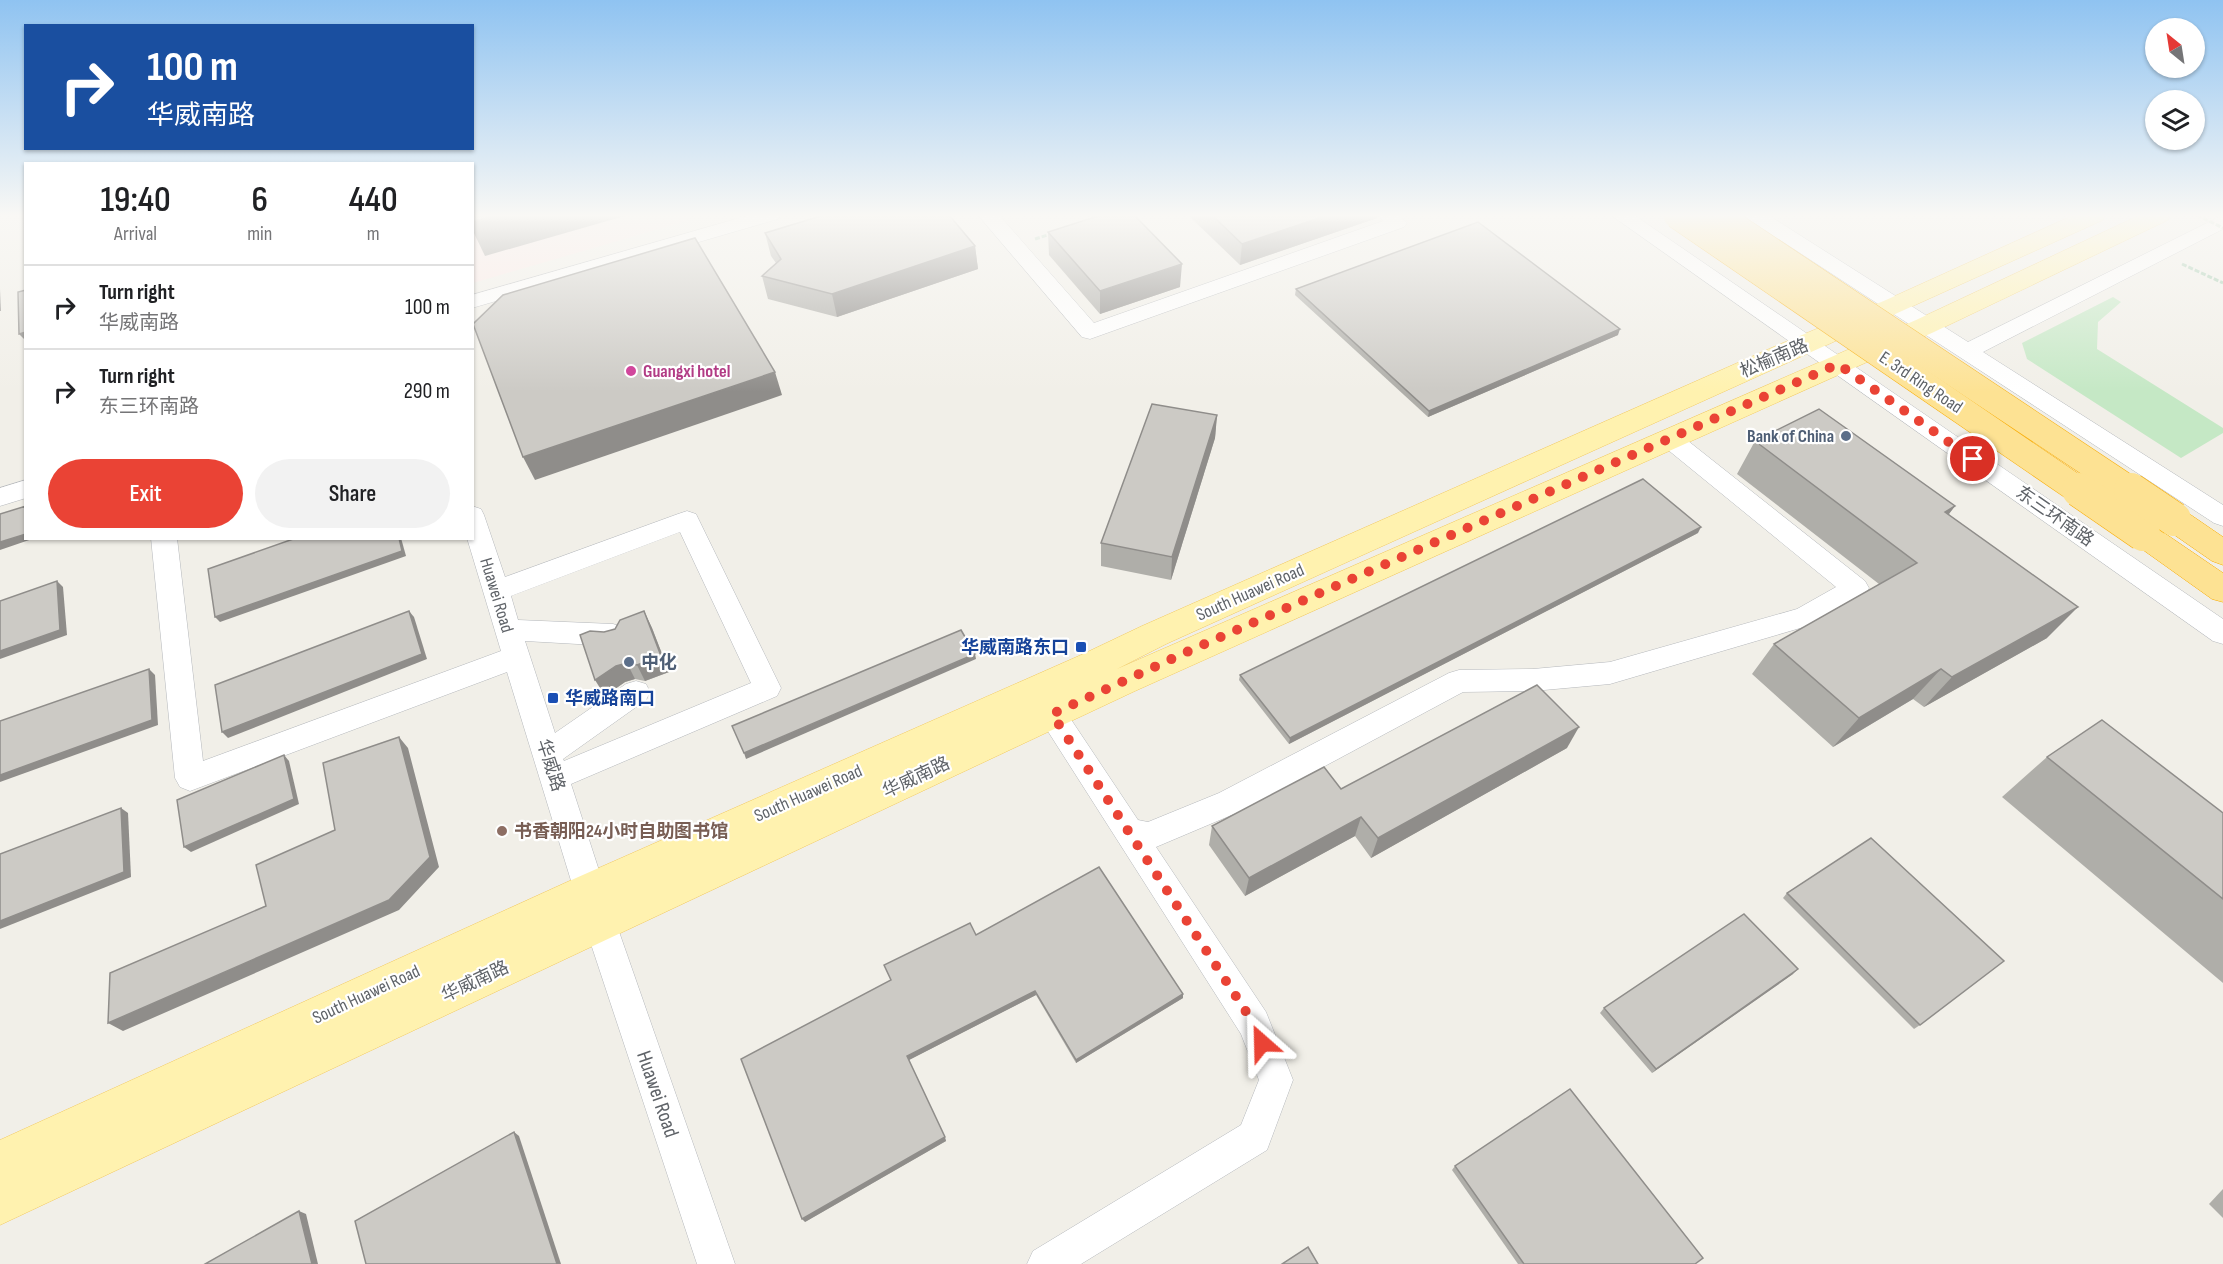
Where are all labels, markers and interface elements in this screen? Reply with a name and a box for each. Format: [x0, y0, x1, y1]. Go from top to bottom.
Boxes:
north arrow [2145, 18, 2205, 78]
map controls [2145, 18, 2205, 150]
text: 100 m [147, 42, 238, 93]
icon: right [48, 48, 126, 126]
button: layers [2145, 90, 2205, 150]
text: 华威南路 [147, 100, 255, 132]
text: 19:40 [100, 179, 171, 222]
text: 6 [251, 179, 268, 222]
text: 440 [349, 179, 398, 222]
text: Arrival [114, 222, 157, 246]
text: min [247, 222, 272, 246]
text: m [367, 222, 380, 246]
text: Turn right [99, 279, 175, 306]
icon: right [48, 291, 81, 324]
text: 100 m [405, 294, 450, 321]
text: 华威南路 [99, 311, 179, 335]
street label: 松榆南路 [1737, 335, 1811, 382]
street label: E. 3rd Ring Road [1875, 347, 1966, 418]
place label: Guangxi hotel [643, 361, 730, 382]
text: Turn right [99, 363, 175, 390]
marker: Guangxi hotel [624, 364, 638, 378]
icon: right [48, 375, 81, 408]
text: 290 m [404, 378, 450, 405]
text: 东三环南路 [99, 395, 199, 419]
place label: Bank of China [1747, 426, 1834, 447]
marker: Bank of China [1839, 429, 1853, 443]
pin [1947, 433, 1998, 484]
icon: arrive [1956, 442, 1989, 475]
button: Exit [48, 459, 243, 528]
button: Share [255, 459, 450, 528]
street label: 东三环南路 [2012, 482, 2098, 551]
street label: Huawei Road [475, 555, 518, 635]
street label: South Huawei Road [1193, 559, 1307, 626]
place label: 华威南路东口 [961, 637, 1069, 658]
marker: 华威南路东口 [1074, 640, 1088, 654]
place label: 中化 [641, 652, 677, 673]
marker: 中化 [622, 655, 636, 669]
place label: 华威路南口 [565, 688, 655, 709]
marker: 华威路南口 [546, 691, 560, 705]
street label: 华威路 [532, 736, 569, 794]
street label: 华威南路 [879, 753, 953, 802]
street label: South Huawei Road [751, 760, 865, 827]
place label: 书香朝阳24小时自助图书馆 [514, 821, 728, 842]
marker: 书香朝阳24小时自助图书馆 [495, 824, 509, 838]
street label: 华威南路 [438, 957, 512, 1006]
street label: South Huawei Road [309, 960, 423, 1028]
position arrow [1230, 1011, 1294, 1075]
street label: Huawei Road [631, 1048, 684, 1141]

